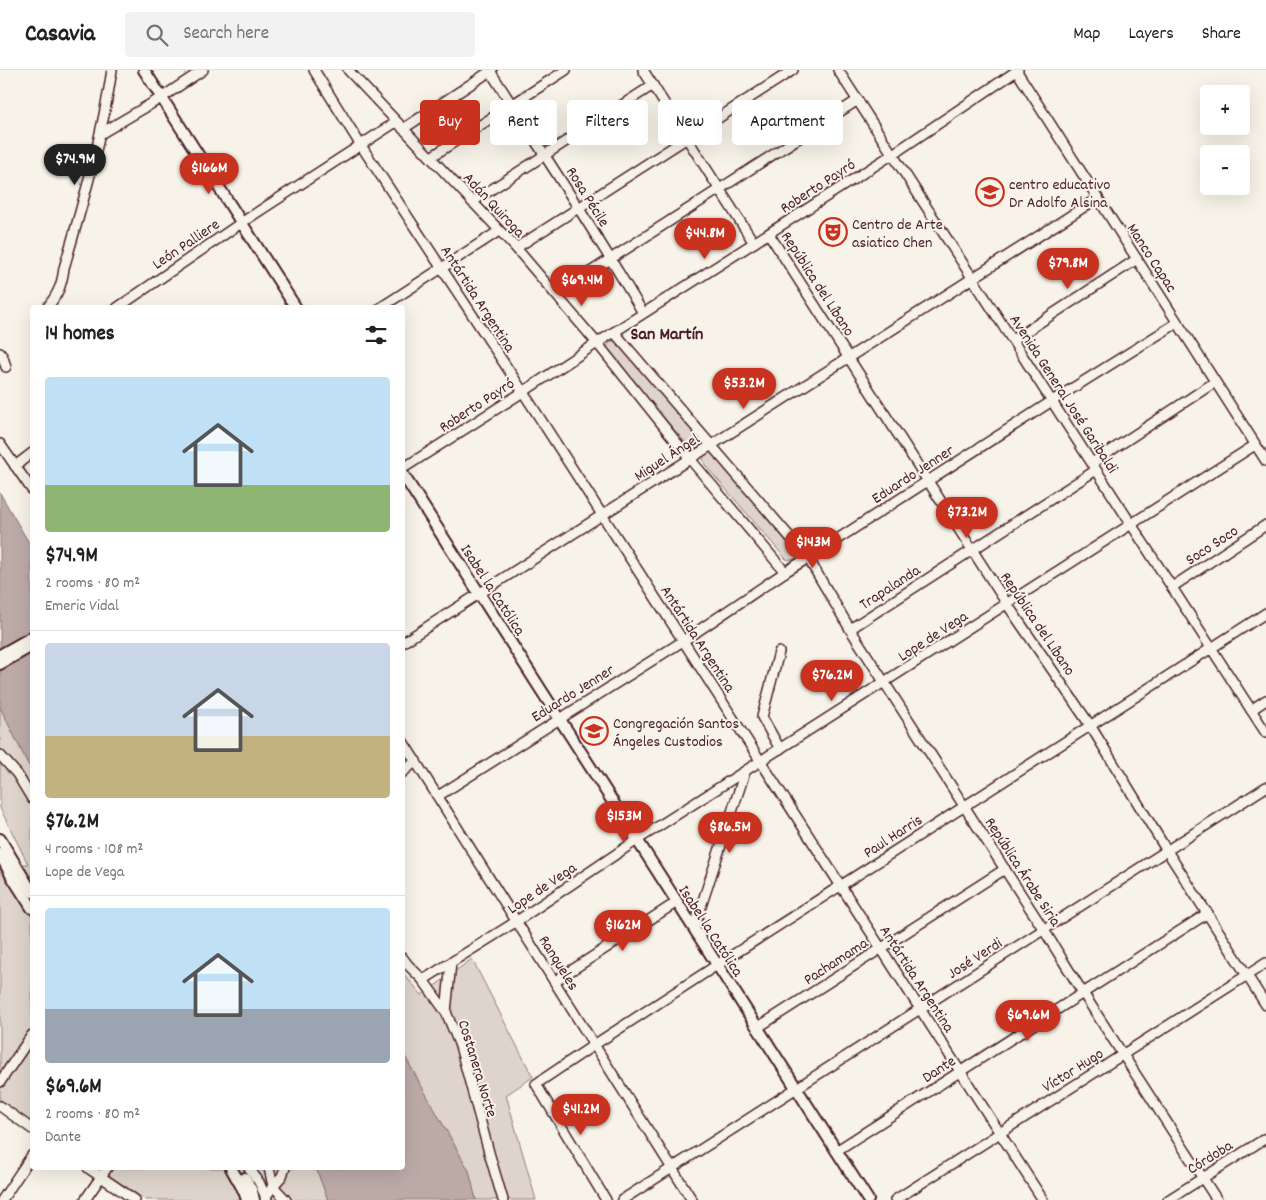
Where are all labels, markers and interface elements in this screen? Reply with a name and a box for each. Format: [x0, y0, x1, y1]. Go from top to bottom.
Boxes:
search box [125, 12, 475, 57]
text: Casavia [25, 18, 95, 52]
icon: search [143, 21, 171, 49]
text: Search here [183, 21, 269, 48]
text: Map [1073, 22, 1100, 47]
text: Layers [1128, 22, 1174, 47]
text: Share [1202, 22, 1241, 47]
map controls [1200, 85, 1250, 195]
button: + [1200, 85, 1250, 135]
chip: Buy [420, 100, 480, 145]
chip: Rent [490, 100, 557, 145]
chip: Filters [567, 100, 648, 145]
chip: New [658, 100, 722, 145]
chip: Apartment [732, 100, 843, 145]
pin: $74.9M [34, 144, 116, 186]
button: − [1200, 145, 1250, 195]
text: $74.9M [55, 148, 95, 171]
pin: $166M [174, 152, 244, 195]
street label: Roberto Payró [776, 154, 861, 220]
text: $166M [191, 157, 227, 180]
street label: Rosa Pécile [559, 163, 614, 232]
street label: Adán Quiroga [457, 168, 530, 244]
place label: centro educativo Dr Adolfo Alsina [1009, 174, 1111, 215]
school or university icon: centro educativo Dr Adolfo Alsina [975, 177, 1005, 207]
street label: León Palliere [148, 214, 225, 276]
place label: Centro de Arte asiatico Chen [852, 214, 943, 255]
theatre icon: Centro de Arte asiatico Chen [818, 217, 848, 247]
pin: $44.8M [664, 218, 746, 260]
street label: Manco Capac [1120, 219, 1182, 297]
text: $44.8M [685, 222, 725, 245]
street label: República del Líbano [774, 227, 859, 341]
street label: Antártida Argentina [434, 241, 520, 358]
pin: $79.8M [1027, 248, 1109, 290]
text: $79.8M [1048, 252, 1088, 275]
pin: $69.4M [541, 264, 623, 307]
text: $69.4M [561, 269, 603, 292]
street label: Avenida General José Garibaldi [1003, 310, 1123, 478]
text: 14 homes [45, 320, 115, 350]
icon: filters [362, 321, 390, 349]
district label: San Martín [631, 323, 703, 348]
pin: $53.2M [703, 368, 785, 410]
text: $53.2M [723, 372, 765, 395]
street label: Roberto Payró [435, 373, 520, 439]
icon: home [173, 410, 263, 500]
street label: Miguel Ángel [630, 428, 705, 488]
street label: Eduardo Jenner [868, 440, 959, 510]
pin: $73.2M [926, 496, 1008, 539]
text: $73.2M [947, 501, 987, 524]
street label: Soco Soco [1181, 520, 1243, 572]
pin: $143M [778, 526, 848, 569]
text: $143M [796, 531, 830, 554]
street label: Isabel la Católica [454, 540, 530, 641]
text: $74.9M [45, 542, 98, 572]
street label: Trapalanda [855, 560, 926, 616]
street label: República del Líbano [994, 568, 1080, 681]
text: 2 rooms · 80 m² [45, 572, 140, 595]
street label: Antártida Argentina [654, 581, 740, 698]
text: Emeric Vidal [45, 595, 119, 618]
street label: Lope de Vega [894, 606, 973, 668]
street label: Eduardo Jenner [527, 659, 619, 729]
pin: $76.2M [791, 660, 873, 702]
text: $76.2M [811, 664, 853, 687]
icon: home [173, 675, 263, 765]
place label: Congregación Santos Ángeles Custodios [613, 713, 739, 754]
school or university icon: Congregación Santos Ángeles Custodios [579, 716, 609, 746]
pin: $153M [589, 800, 659, 843]
text: $153M [606, 805, 642, 828]
text: $76.2M [45, 808, 99, 838]
street label: Paul Harris [859, 809, 928, 865]
pin: $86.5M [689, 812, 771, 854]
street label: República Árabe Siria [978, 813, 1066, 932]
text: $86.5M [709, 816, 751, 839]
text: 4 rooms · 108 m² [45, 838, 143, 861]
street label: Lope de Vega [503, 857, 582, 921]
text: Lope de Vega [45, 861, 124, 884]
street label: Isabel la Católica [672, 881, 748, 982]
pin: $162M [588, 910, 658, 952]
text: $162M [605, 914, 641, 937]
street label: Antártida Argentina [873, 921, 959, 1038]
street label: Ranqueles [532, 931, 584, 996]
street label: Pachamama [799, 932, 874, 992]
street label: José Verdi [943, 933, 1007, 985]
icon: home [173, 940, 263, 1030]
pin: $69.6M [987, 1000, 1069, 1042]
text: $69.6M [1006, 1004, 1050, 1027]
street label: Costanera Norte [451, 1017, 502, 1120]
street label: Víctor Hugo [1038, 1043, 1109, 1099]
street label: Dante [918, 1051, 961, 1090]
text: $69.6M [45, 1073, 102, 1103]
pin: $41.2M [540, 1094, 622, 1136]
text: $41.2M [562, 1098, 600, 1121]
text: 2 rooms · 80 m² [45, 1103, 140, 1126]
text: Dante [45, 1126, 81, 1149]
street label: Córdoba [1183, 1135, 1238, 1181]

